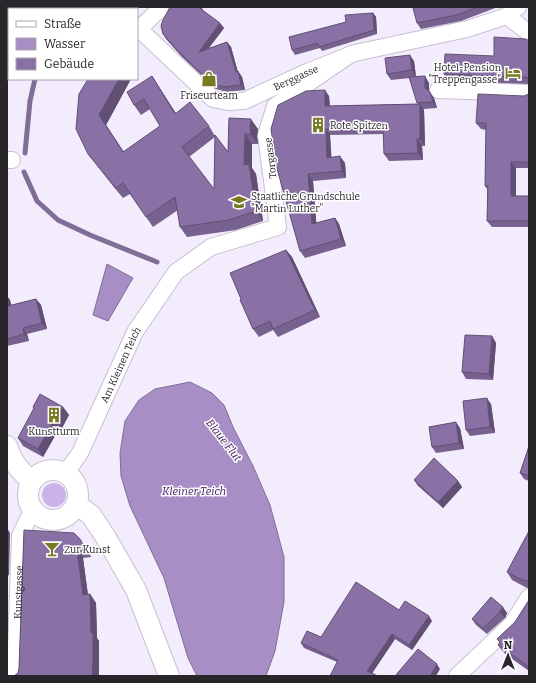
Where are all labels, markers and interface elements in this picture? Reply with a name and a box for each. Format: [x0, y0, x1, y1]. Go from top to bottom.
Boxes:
legend [8, 8, 138, 80]
text: Straße [44, 17, 81, 31]
text: Wasser [44, 37, 86, 51]
text: Gebäude [44, 57, 94, 71]
place label: Hotel-Pension "Treppengasse" [428, 62, 502, 86]
street label: Berggasse [272, 63, 320, 94]
hotel icon: Hotel-Pension "Treppengasse" [504, 64, 522, 82]
shop icon: Friseurteam [200, 70, 218, 88]
place label: Friseurteam [180, 90, 238, 102]
building icon: Rote Spitzen [309, 116, 327, 134]
place label: Rote Spitzen [330, 120, 389, 132]
street label: Torgasse [263, 137, 279, 179]
place label: Staatliche Grundschule "Martin Luther" [251, 191, 360, 215]
school or university icon: Staatliche Grundschule "Martin Luther" [230, 193, 248, 211]
street label: Am Kleinen Teich [99, 324, 144, 405]
building icon: Kunstturm [45, 406, 63, 424]
water label: Blaue Flut [203, 417, 244, 464]
place label: Kunstturm [28, 426, 80, 438]
water label: Kleiner Teich [162, 485, 226, 498]
bar icon: Zur Kunst [43, 540, 61, 558]
place label: Zur Kunst [64, 544, 111, 556]
street label: Kunstgasse [12, 565, 26, 619]
north arrow [488, 635, 528, 675]
text: N [504, 639, 513, 652]

